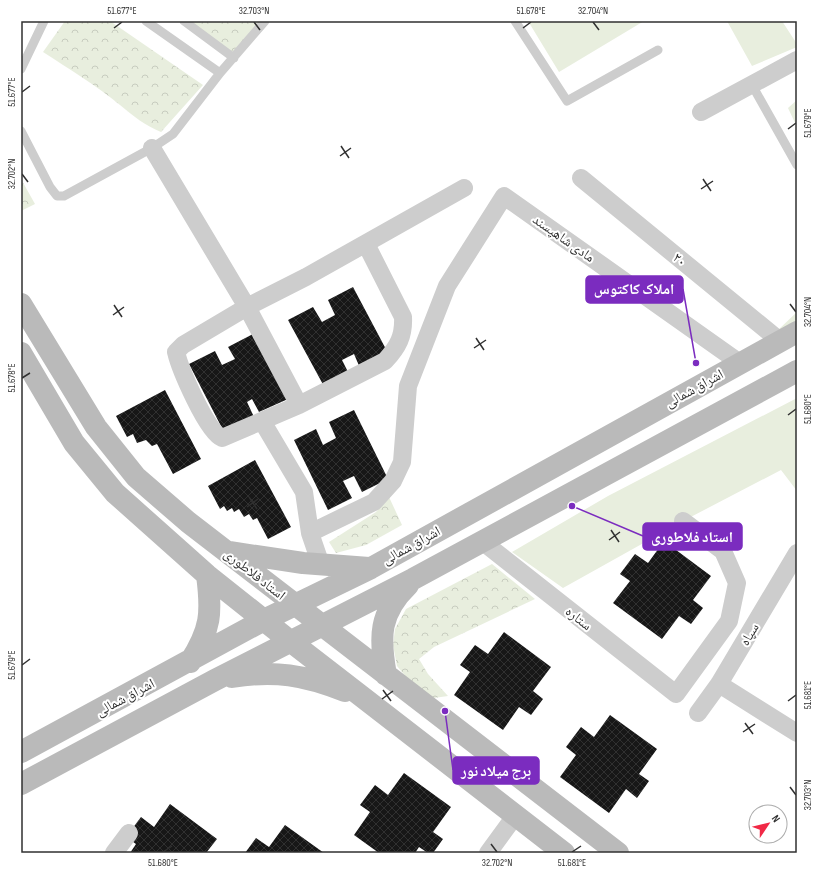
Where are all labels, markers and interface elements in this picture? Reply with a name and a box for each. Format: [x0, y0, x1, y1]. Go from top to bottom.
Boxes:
text: 51.677°E [107, 5, 137, 17]
text: 32.703°N [239, 5, 269, 17]
text: 51.678°E [516, 5, 546, 17]
text: 32.704°N [578, 5, 608, 17]
text: 51.677°E [6, 77, 18, 107]
text: 51.679°E [802, 108, 814, 138]
text: 32.702°N [6, 159, 18, 189]
street label: مادی شاهپسند [529, 211, 598, 266]
street label: ۲۰ [669, 249, 690, 270]
callout: املاک کاکتوس [586, 276, 683, 303]
text: املاک کاکتوس [594, 280, 674, 299]
text: 32.704°N [802, 297, 814, 327]
text: 51.678°E [6, 363, 18, 393]
street label: اشراق شمالی [662, 366, 726, 411]
text: 51.680°E [802, 394, 814, 424]
street label: اشراق شمالی [379, 523, 443, 568]
callout: استاد فلاطوری [643, 523, 742, 550]
text: استاد فلاطوری [651, 528, 733, 547]
street label: استاد فلاطوری [221, 545, 289, 604]
street label: ستاره [562, 603, 595, 634]
street label: سپاه [736, 620, 763, 649]
text: 51.679°E [6, 650, 18, 680]
street label: اشراق شمالی [93, 675, 157, 720]
text: 51.681°E [802, 681, 814, 709]
callout: برج میلاد نور [453, 757, 539, 784]
text: برج میلاد نور [460, 762, 531, 781]
text: 32.703°N [802, 780, 814, 810]
north arrow [748, 804, 788, 844]
text: N [769, 812, 783, 825]
text: 51.680°E [148, 857, 178, 869]
text: 32.702°N [482, 857, 512, 869]
text: 51.681°E [558, 857, 586, 869]

